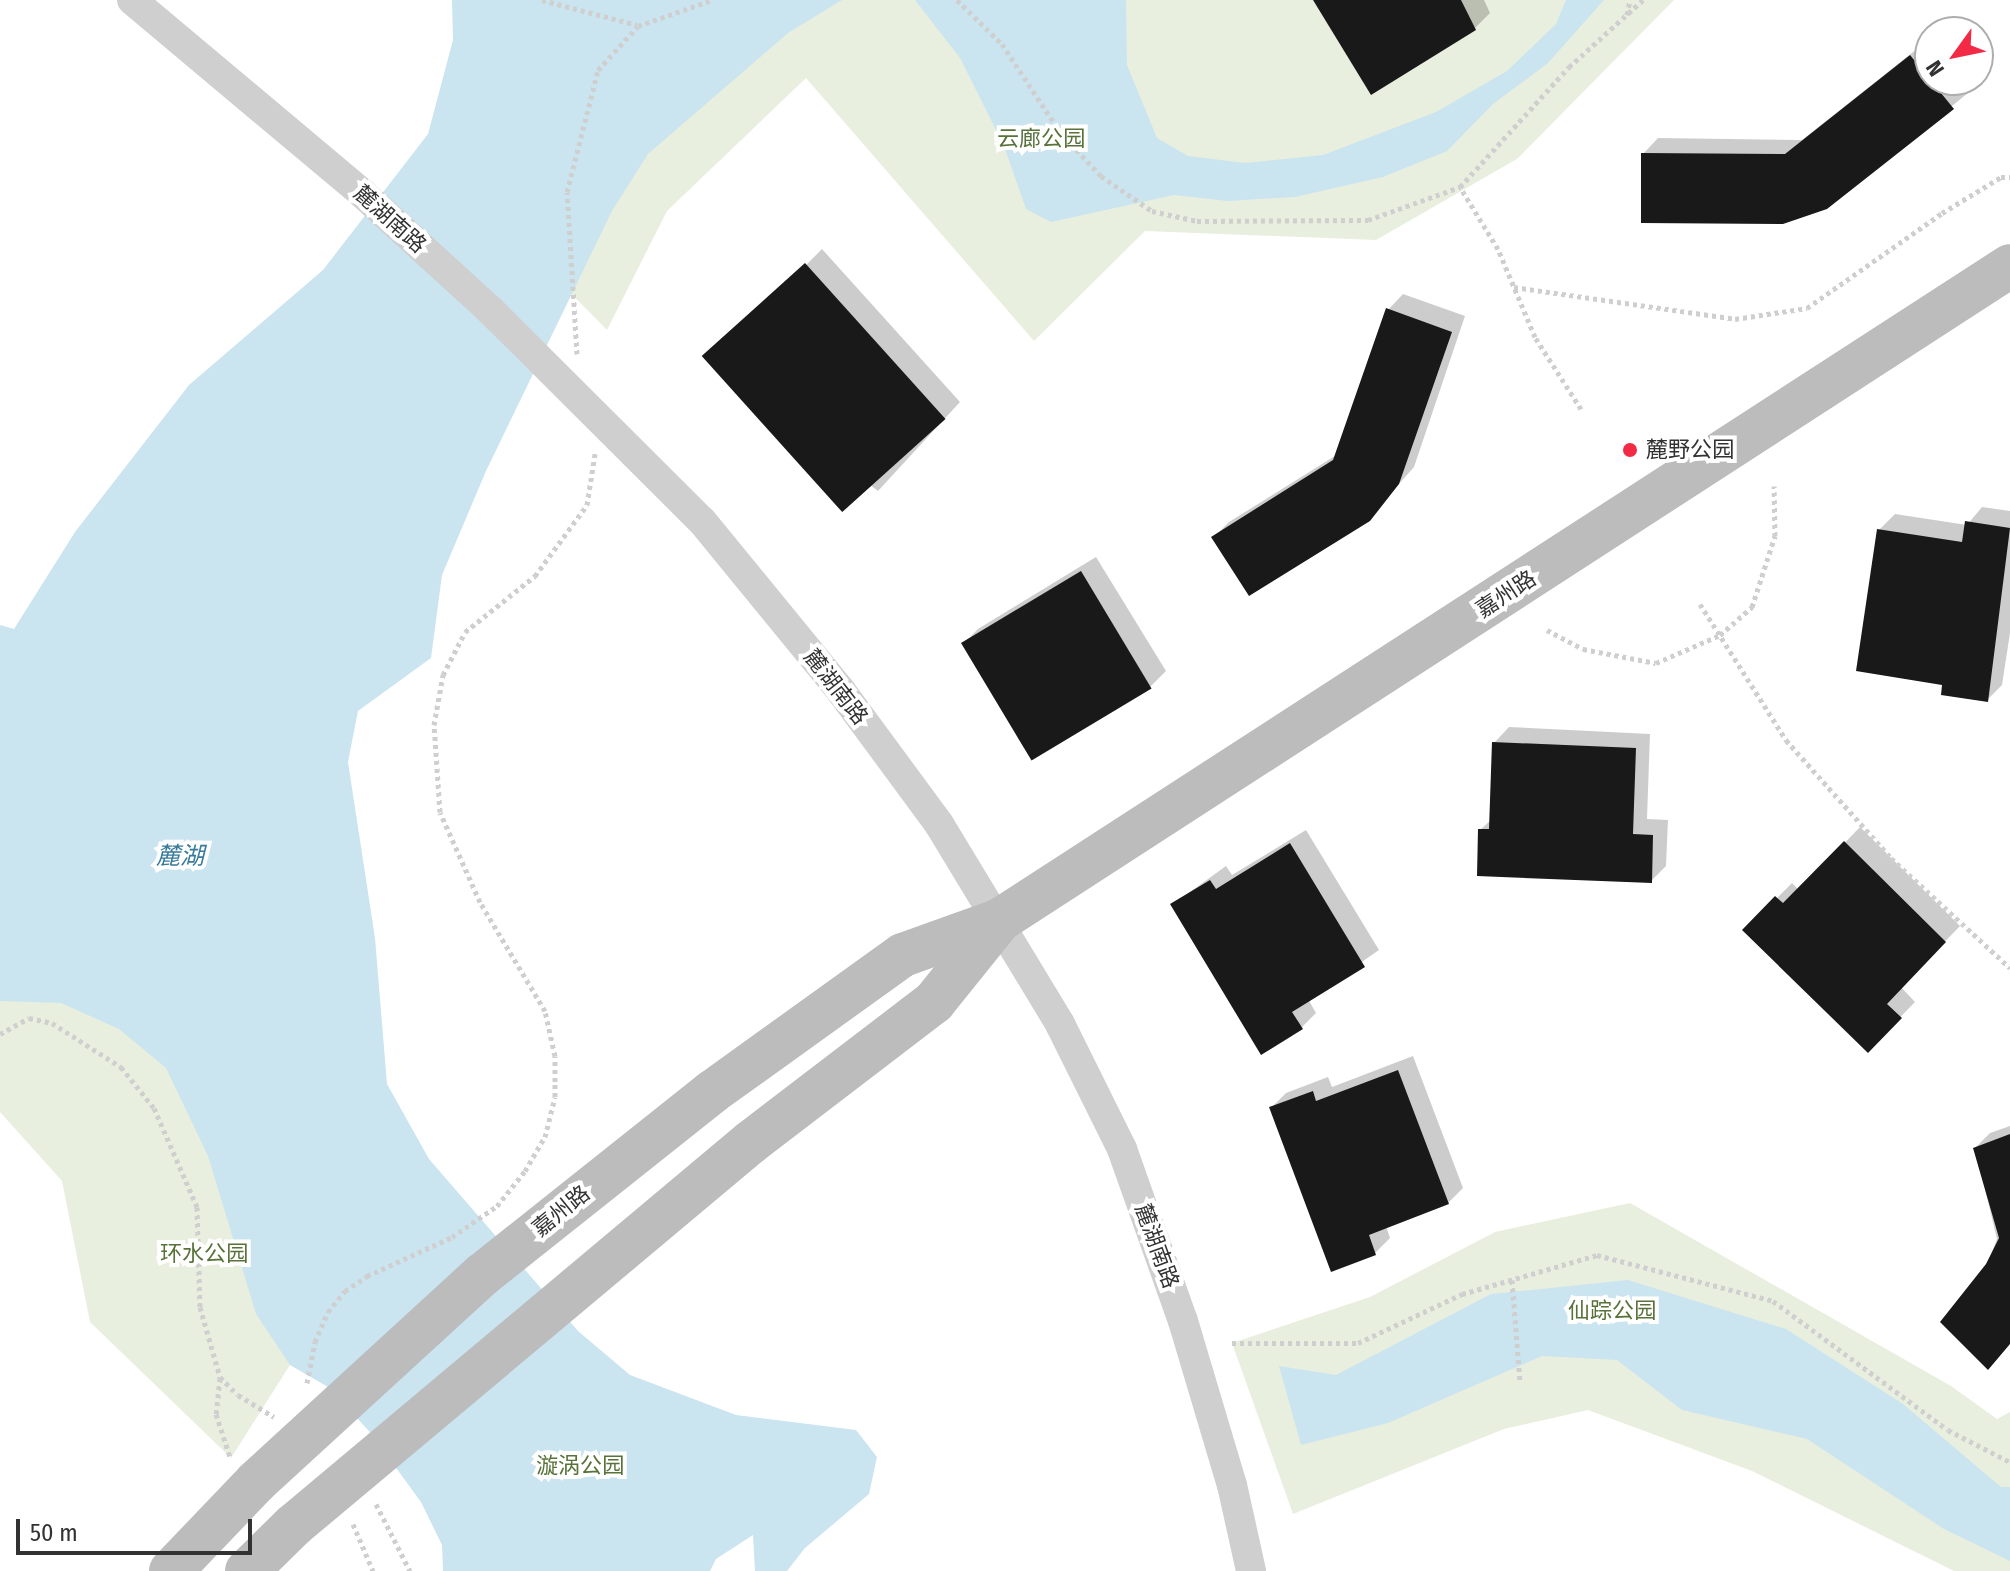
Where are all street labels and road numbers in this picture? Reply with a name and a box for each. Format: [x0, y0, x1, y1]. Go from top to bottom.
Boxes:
street label: 麓湖南路 [348, 180, 432, 258]
street label: 嘉州路 [1471, 565, 1541, 623]
street label: 麓湖南路 [799, 644, 873, 730]
street label: 嘉州路 [527, 1180, 595, 1242]
street label: 麓湖南路 [1130, 1200, 1184, 1292]

